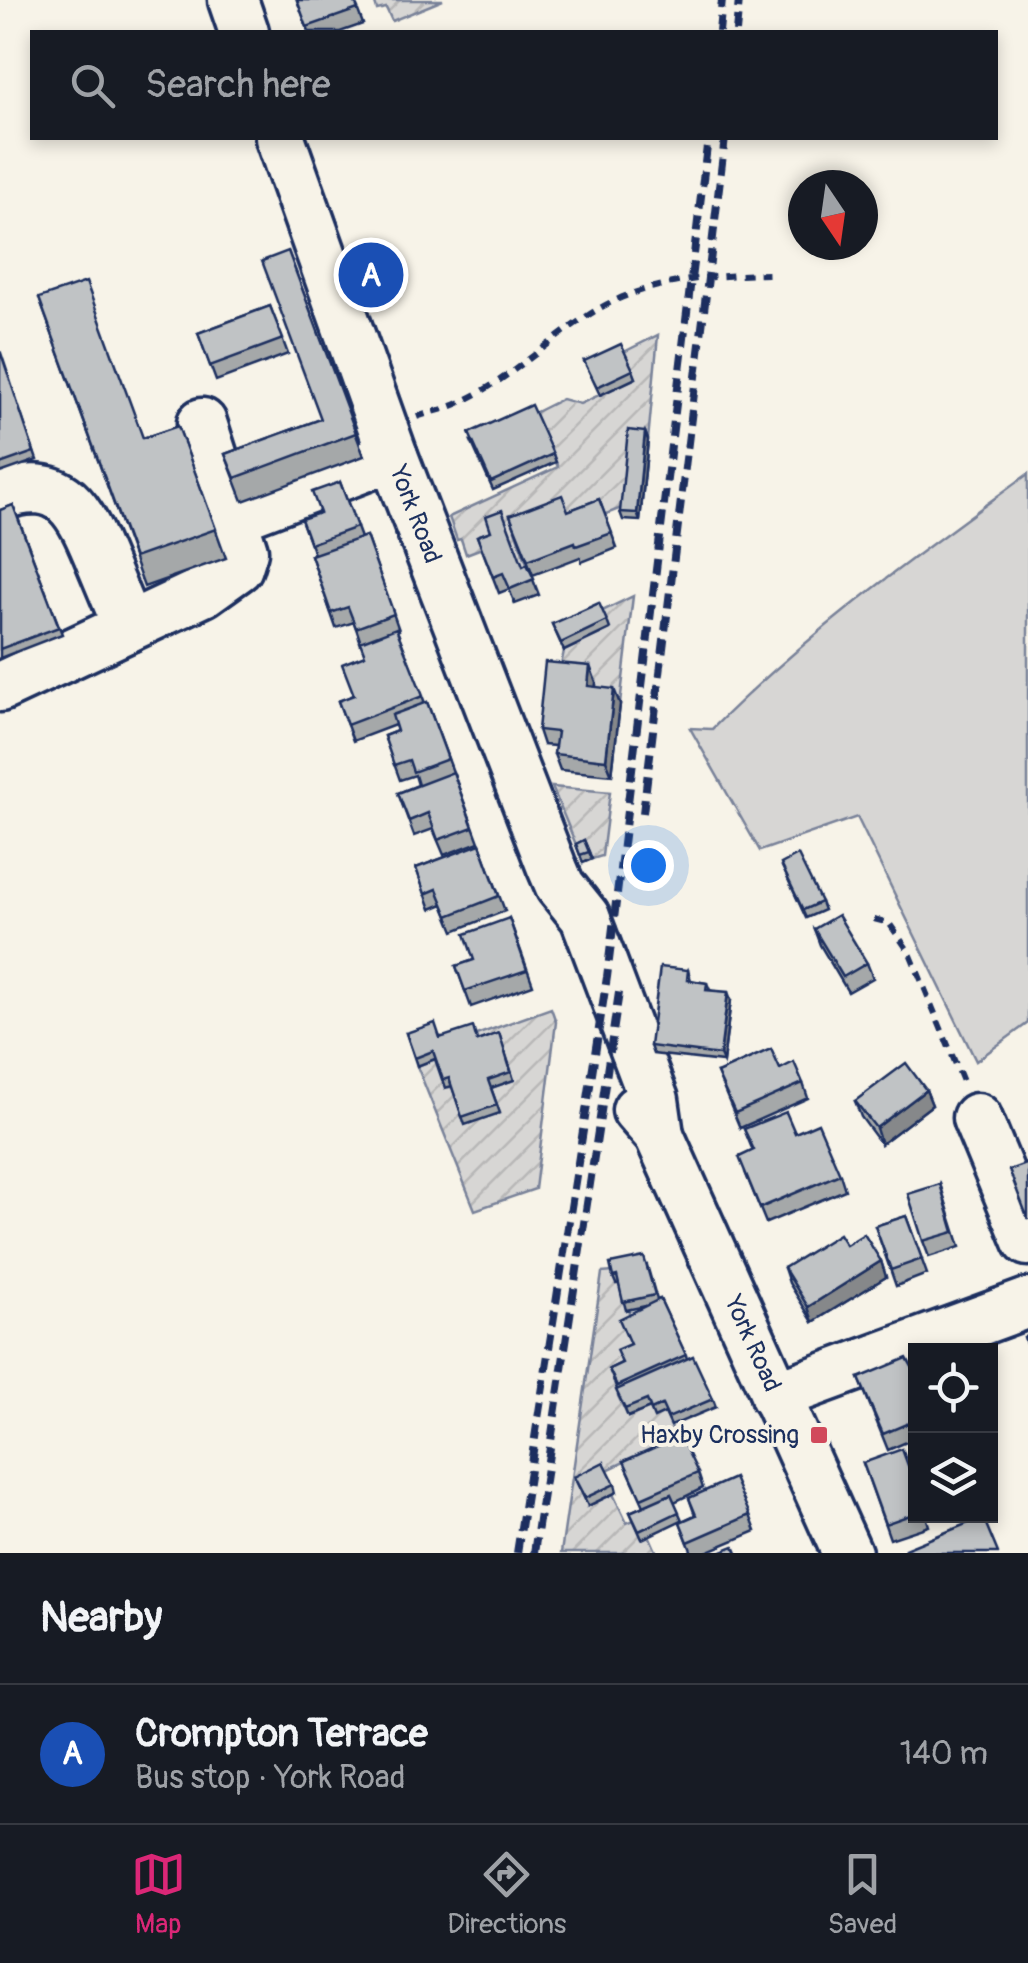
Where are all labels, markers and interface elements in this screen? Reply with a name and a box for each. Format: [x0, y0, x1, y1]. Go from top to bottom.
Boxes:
search box [30, 30, 998, 140]
icon: search [65, 58, 120, 113]
text: Search here [145, 61, 331, 109]
north arrow [788, 170, 878, 260]
pin: A [338, 238, 404, 312]
street label: York Road [382, 460, 448, 568]
your location [623, 840, 674, 891]
street label: York Road [717, 1290, 788, 1397]
map controls [908, 1343, 998, 1523]
button: locate [908, 1343, 998, 1433]
place label: Haxby Crossing [640, 1420, 799, 1451]
marker: Haxby Crossing [808, 1424, 830, 1446]
button: layers [908, 1433, 998, 1523]
text: Nearby [40, 1592, 162, 1644]
text: Crompton Terrace [135, 1710, 428, 1758]
text: A [62, 1734, 83, 1774]
text: 140 m [900, 1734, 988, 1774]
text: Bus stop · York Road [135, 1758, 405, 1798]
tab: Map [131, 1847, 186, 1942]
tab: Directions [447, 1847, 566, 1942]
tab: Saved [828, 1847, 897, 1942]

